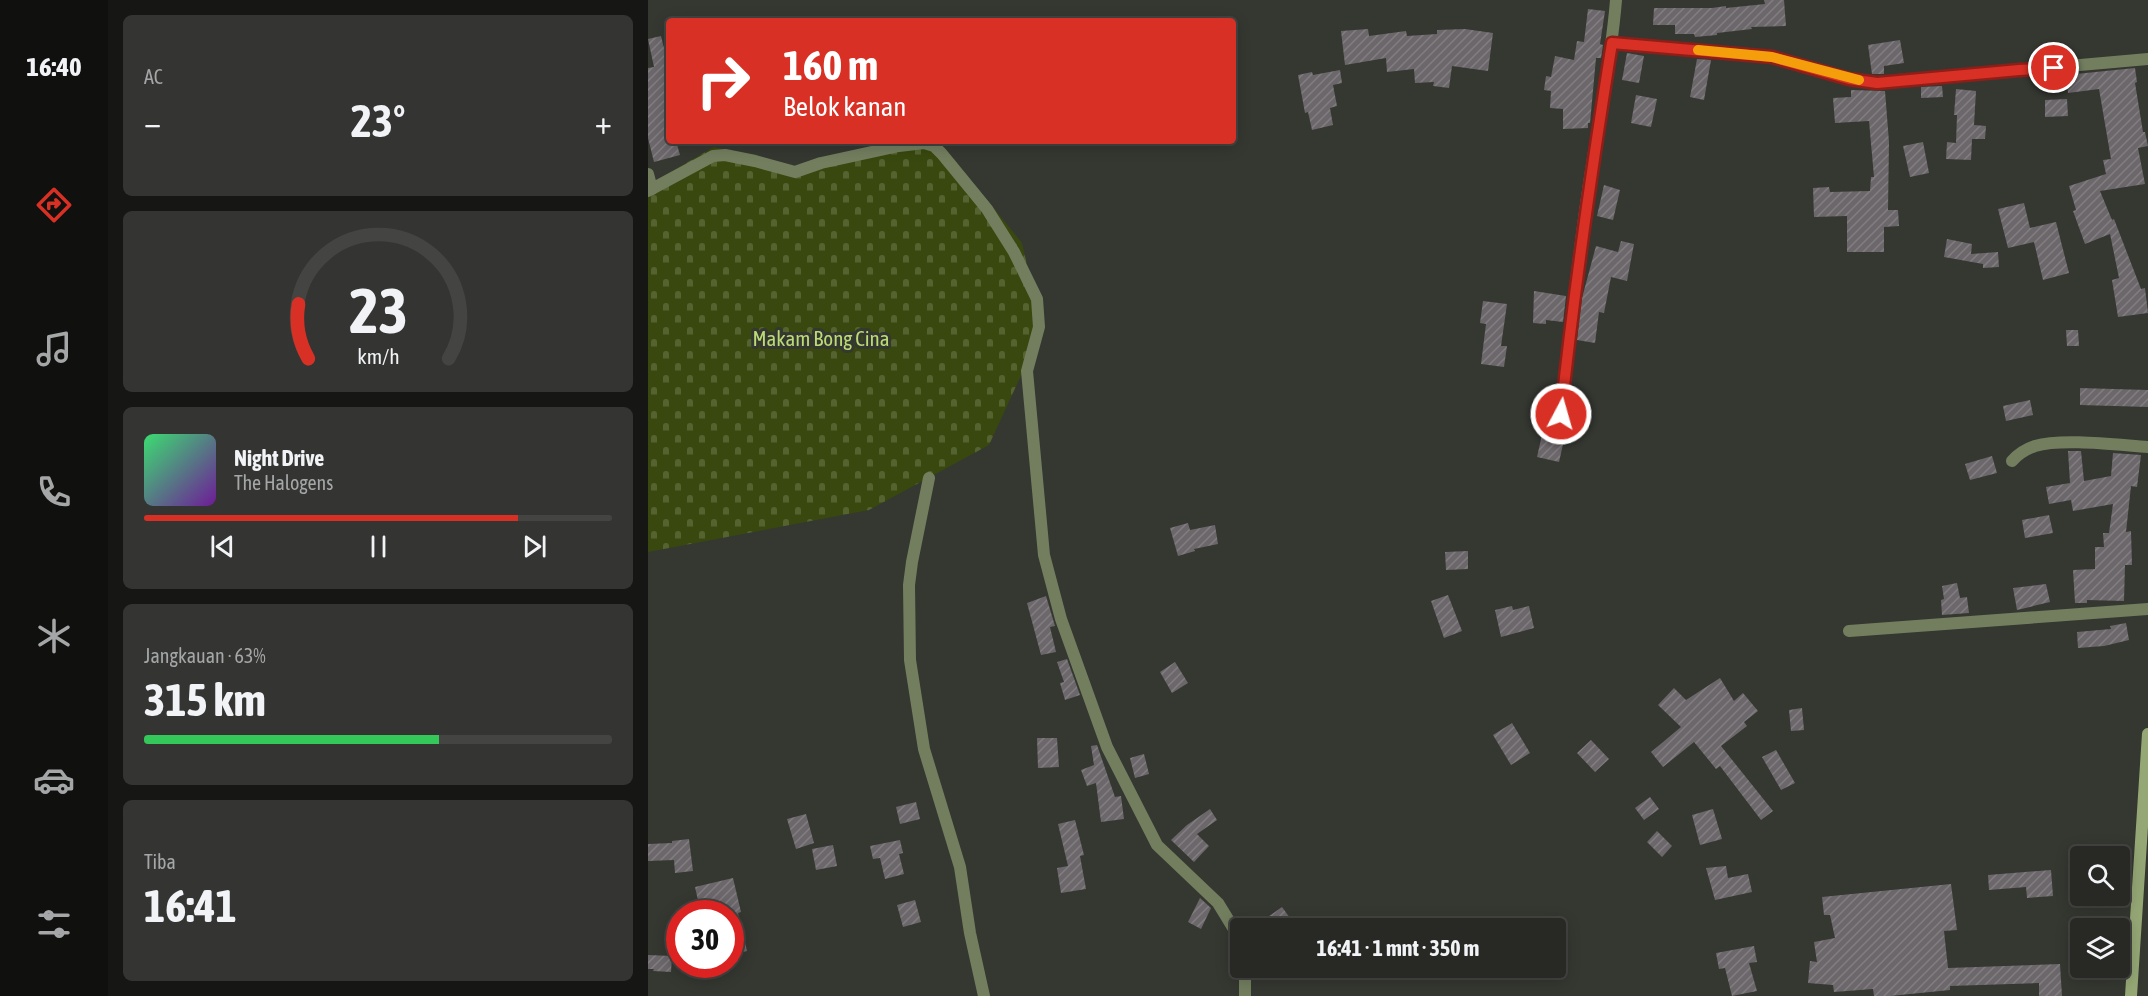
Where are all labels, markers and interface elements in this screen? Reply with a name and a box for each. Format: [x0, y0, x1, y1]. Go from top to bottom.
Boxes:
text: 160 m [783, 41, 878, 89]
icon: right [684, 42, 762, 120]
pin [2028, 42, 2079, 93]
text: 16:40 [26, 51, 82, 82]
icon: arrive [2037, 51, 2070, 84]
text: AC [144, 65, 163, 88]
text: Belok kanan [783, 91, 906, 122]
text: 23° [351, 95, 405, 147]
text: − [144, 103, 161, 141]
text: + [595, 103, 612, 141]
icon: directions [33, 184, 75, 226]
text: 23 [349, 275, 407, 346]
park label: Makam Bong Cina [753, 326, 889, 350]
icon: music [33, 328, 75, 370]
text: km/h [357, 344, 399, 369]
position arrow [1529, 382, 1593, 446]
text: Night Drive [234, 445, 324, 471]
icon: phone [33, 471, 75, 513]
text: The Halogens [234, 471, 333, 494]
icon: previous [206, 530, 239, 563]
icon: pause [362, 530, 395, 563]
icon: next [518, 530, 551, 563]
icon: climate [33, 615, 75, 657]
text: Jangkauan · 63% [144, 644, 266, 667]
text: 315 km [144, 674, 266, 726]
icon: car [33, 759, 75, 801]
map controls [2070, 846, 2130, 978]
button: search [2070, 846, 2130, 906]
text: Tiba [144, 850, 176, 873]
text: 16:41 [144, 880, 237, 932]
speed limit sign: 30 [666, 900, 744, 978]
icon: filters [33, 903, 75, 945]
button: layers [2070, 918, 2130, 978]
text: 16:41 · 1 mnt · 350 m [1317, 935, 1479, 961]

